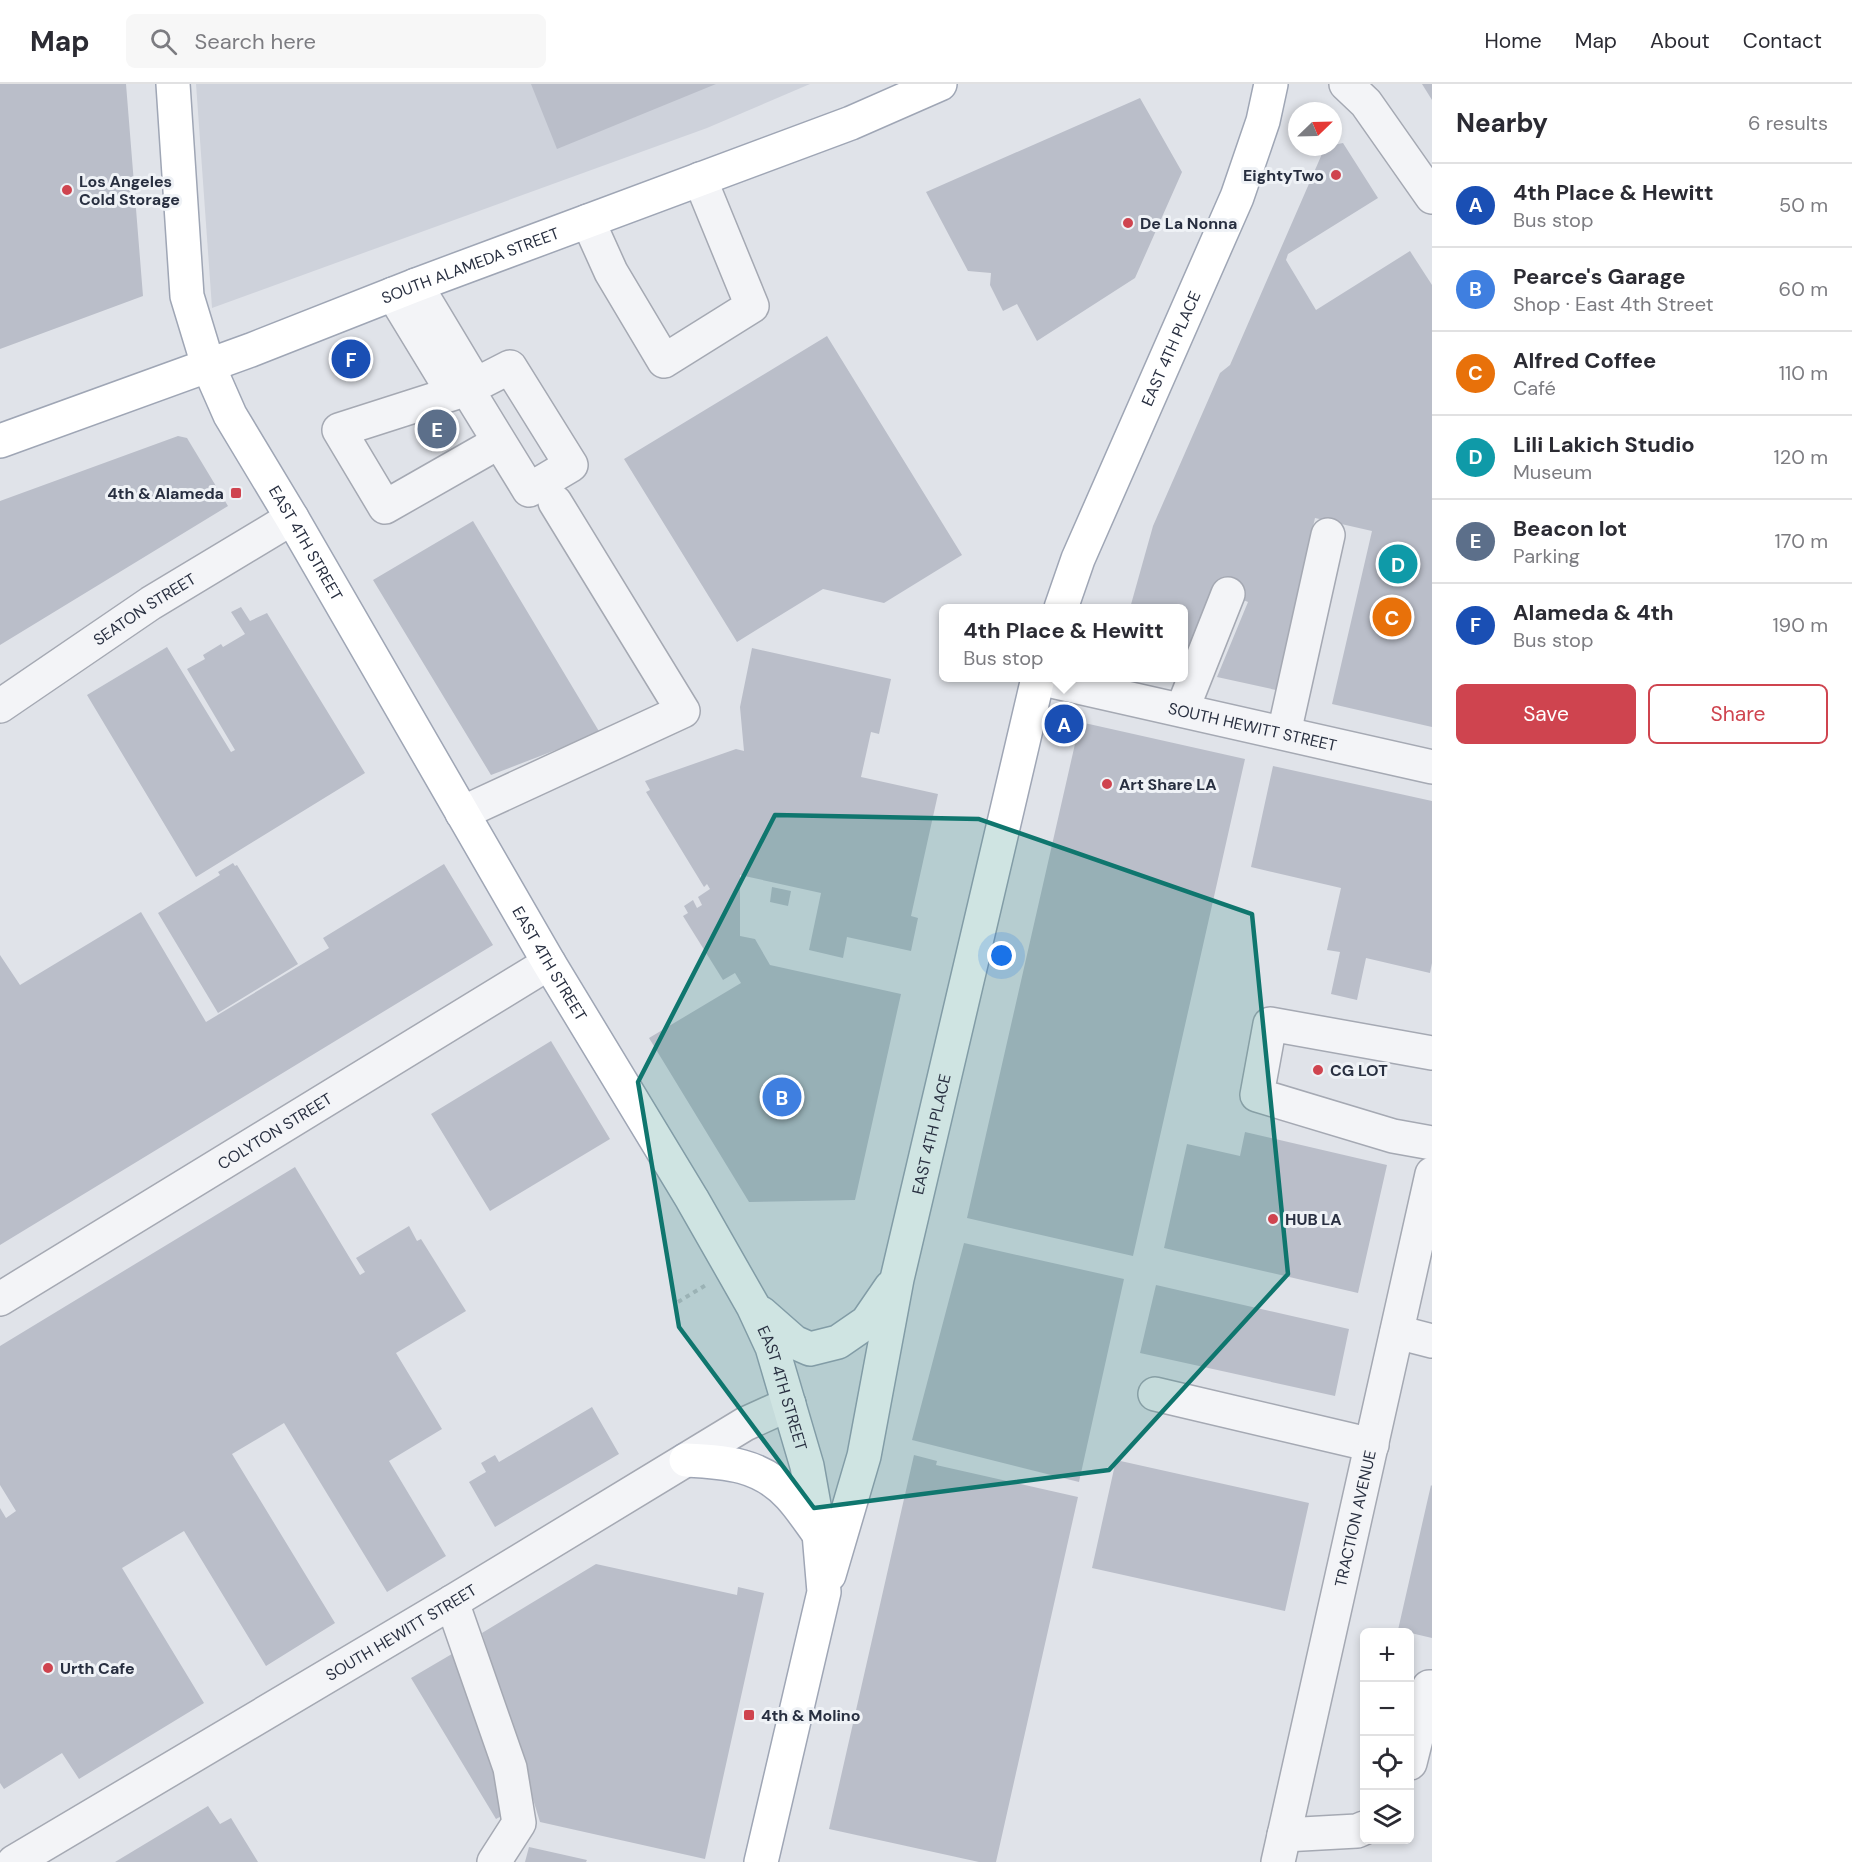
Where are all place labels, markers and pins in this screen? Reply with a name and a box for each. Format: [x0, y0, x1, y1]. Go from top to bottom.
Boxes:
place label: EightyTwo [1243, 165, 1324, 186]
marker: EightyTwo [1329, 168, 1343, 182]
place label: Los Angeles Cold Storage [79, 171, 180, 210]
marker: Los Angeles Cold Storage [60, 183, 74, 197]
place label: De La Nonna [1140, 213, 1237, 234]
marker: De La Nonna [1121, 216, 1135, 230]
pin: F [332, 336, 370, 382]
pin: E [418, 406, 456, 452]
place label: 4th & Alameda [107, 483, 224, 504]
marker: 4th & Alameda [229, 486, 243, 500]
pin: D [1378, 542, 1418, 586]
pin: C [1372, 594, 1412, 640]
pin: A [1044, 702, 1084, 746]
place label: Art Share LA [1119, 774, 1217, 795]
marker: Art Share LA [1100, 777, 1114, 791]
place label: CG LOT [1330, 1060, 1388, 1081]
marker: CG LOT [1311, 1063, 1325, 1077]
pin: B [762, 1074, 802, 1120]
place label: HUB LA [1285, 1209, 1342, 1230]
marker: HUB LA [1266, 1212, 1280, 1226]
place label: Urth Cafe [60, 1658, 135, 1679]
marker: Urth Cafe [41, 1661, 55, 1675]
place label: 4th & Molino [761, 1705, 860, 1726]
marker: 4th & Molino [742, 1708, 756, 1722]

